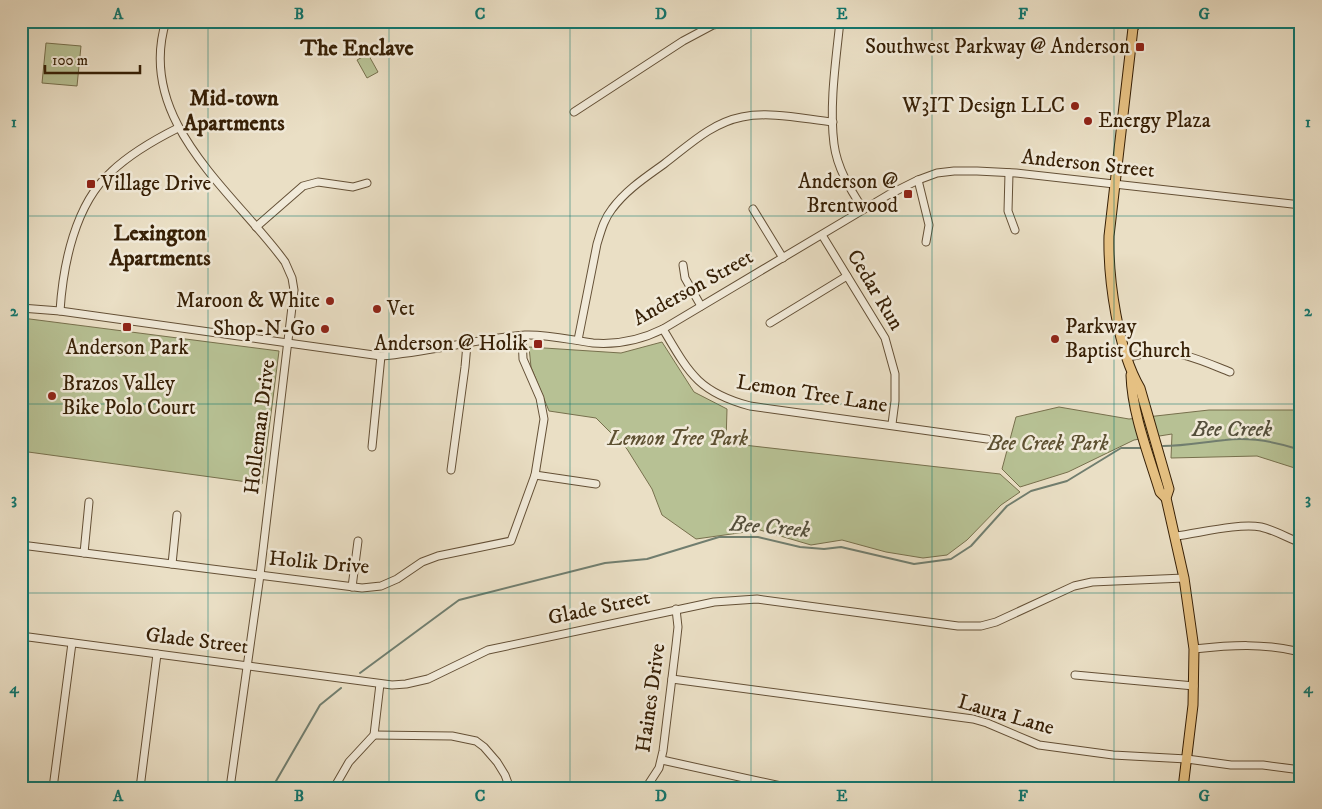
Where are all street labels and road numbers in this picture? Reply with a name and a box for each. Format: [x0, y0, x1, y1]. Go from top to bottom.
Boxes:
street label: Anderson Street [1020, 144, 1156, 184]
street label: Anderson Street [628, 244, 758, 332]
street label: Cedar Run [841, 245, 909, 335]
street label: Holleman Drive [239, 358, 281, 496]
street label: Lemon Tree Lane [735, 369, 890, 419]
street label: Holik Drive [268, 546, 371, 580]
street label: Glade Street [546, 584, 652, 631]
street label: Glade Street [144, 622, 250, 660]
street label: Haines Drive [630, 642, 672, 754]
street label: Laura Lane [955, 689, 1057, 741]

